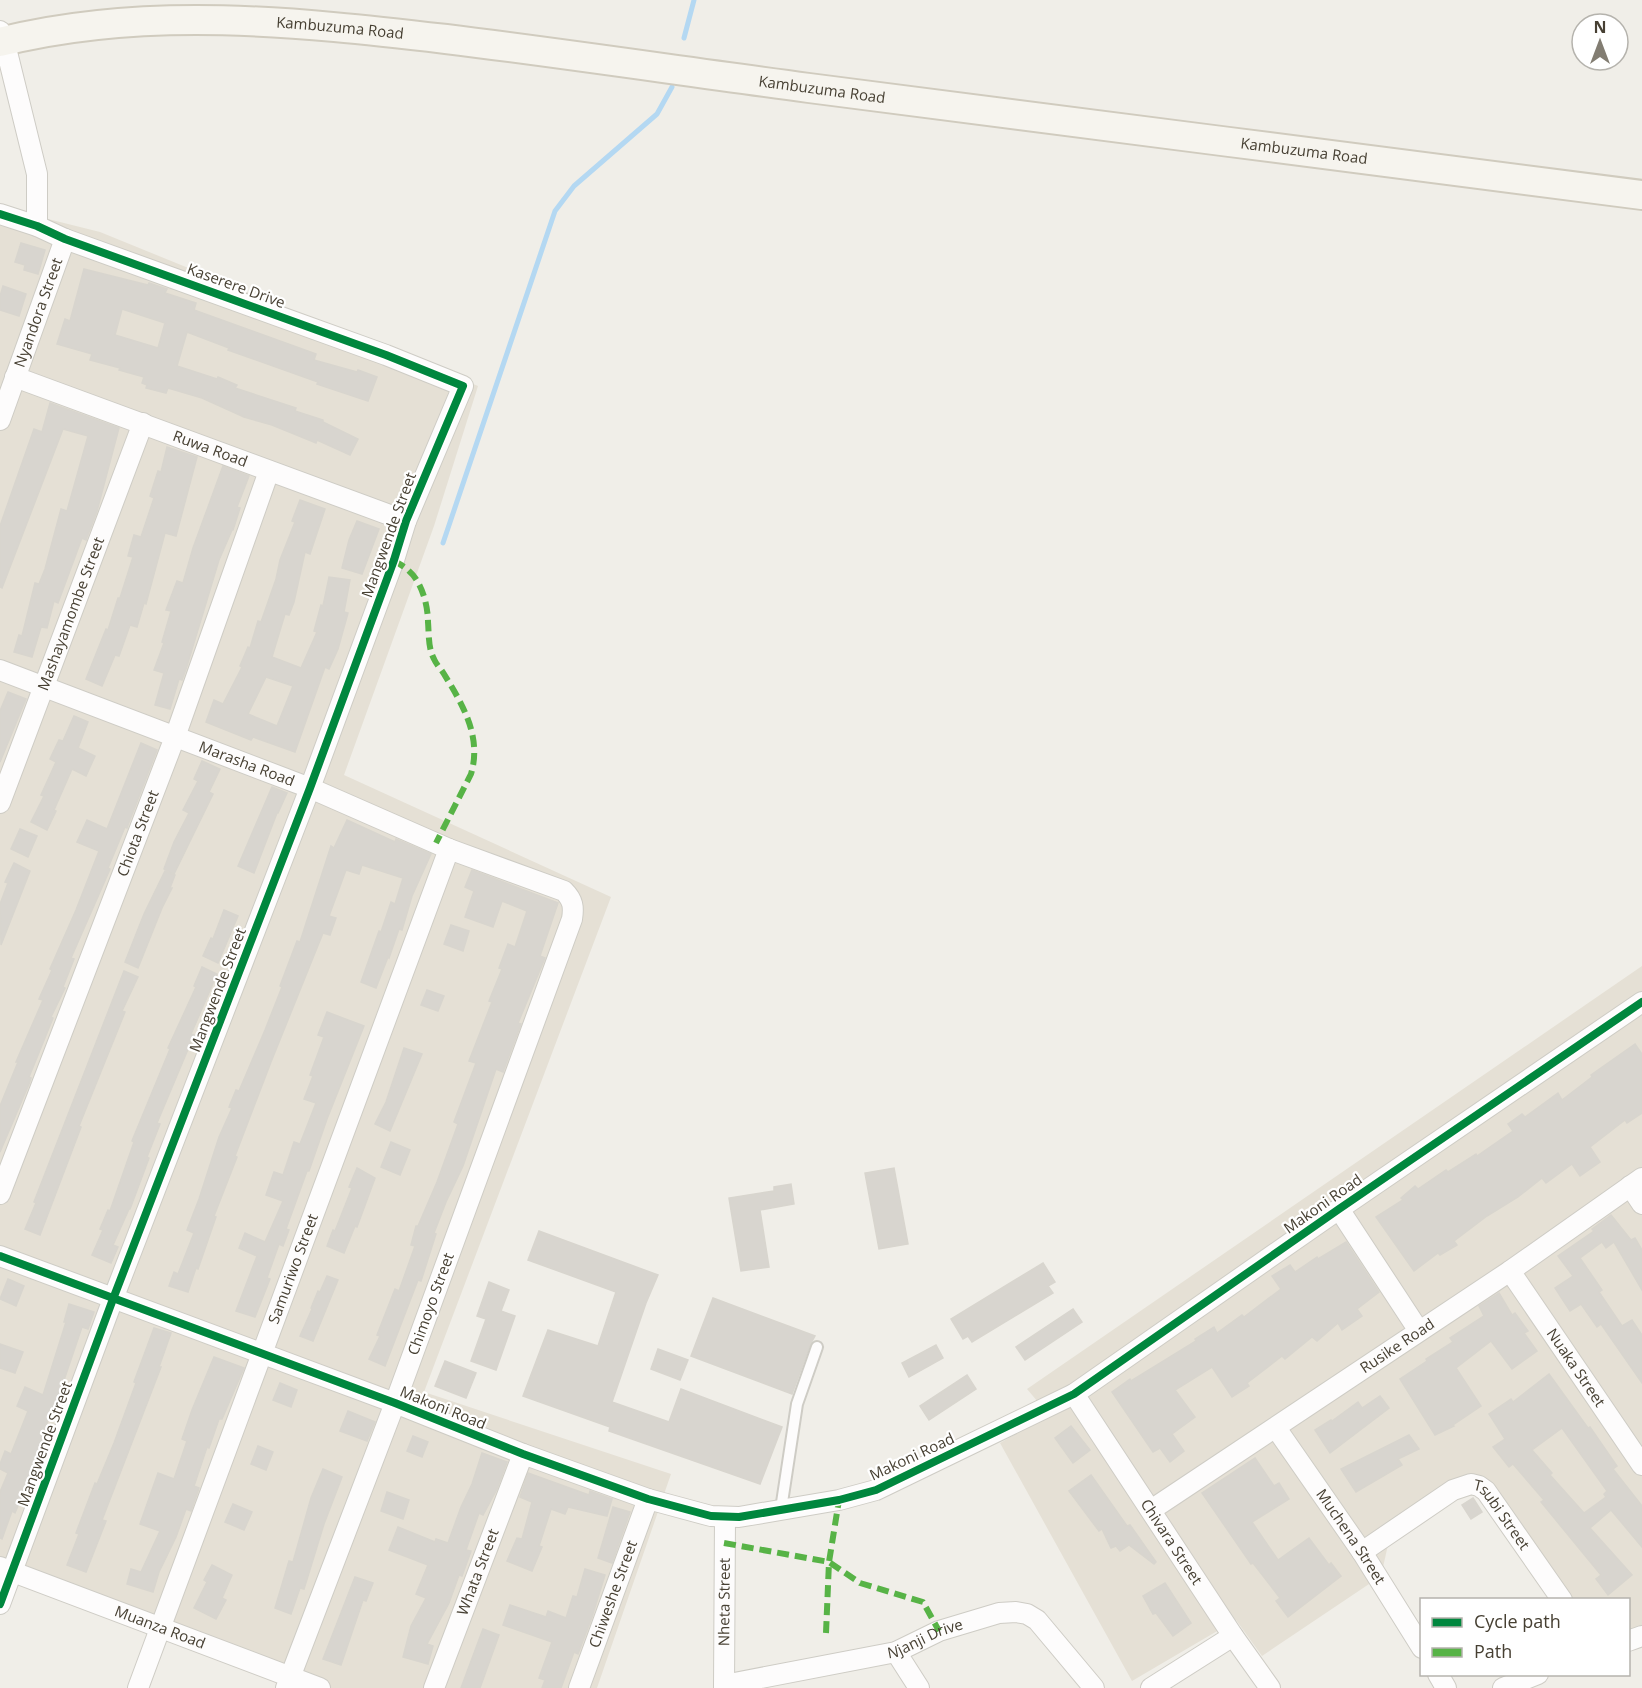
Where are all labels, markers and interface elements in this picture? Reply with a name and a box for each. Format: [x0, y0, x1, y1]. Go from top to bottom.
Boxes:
street label: Kambuzuma Road [276, 12, 405, 43]
north arrow [1570, 12, 1630, 72]
text: N [1593, 16, 1607, 38]
street label: Kambuzuma Road [757, 70, 887, 107]
street label: Kambuzuma Road [1239, 132, 1369, 168]
street label: Nyandora Street [9, 255, 66, 370]
street label: Kaserere Drive [185, 258, 288, 312]
street label: Ruwa Road [170, 425, 251, 471]
street label: Mangwende Street [356, 469, 420, 600]
street label: Mashayamombe Street [32, 534, 108, 693]
street label: Marasha Road [196, 736, 298, 790]
street label: Chiota Street [111, 787, 163, 879]
street label: Mangwende Street [184, 925, 250, 1055]
street label: Makoni Road [1279, 1169, 1366, 1238]
street label: Samuriwo Street [263, 1211, 322, 1326]
street label: Chimoyo Street [402, 1250, 458, 1358]
street label: Rusike Road [1356, 1313, 1438, 1377]
street label: Nuaka Street [1543, 1324, 1610, 1410]
street label: Mangwende Street [12, 1378, 76, 1509]
street label: Makoni Road [397, 1381, 489, 1433]
street label: Makoni Road [866, 1428, 957, 1484]
street label: Tsubi Street [1472, 1474, 1535, 1553]
street label: Muchena Street [1312, 1485, 1391, 1588]
street label: Chivara Street [1137, 1495, 1207, 1588]
street label: Whata Street [452, 1526, 503, 1618]
street label: Chiweshe Street [584, 1537, 641, 1650]
street label: Nheta Street [713, 1558, 734, 1646]
legend [1420, 1598, 1630, 1676]
street label: Muanza Road [112, 1600, 208, 1653]
text: Cycle path [1474, 1609, 1561, 1633]
street label: Njanji Drive [885, 1613, 965, 1662]
text: Path [1474, 1639, 1512, 1663]

